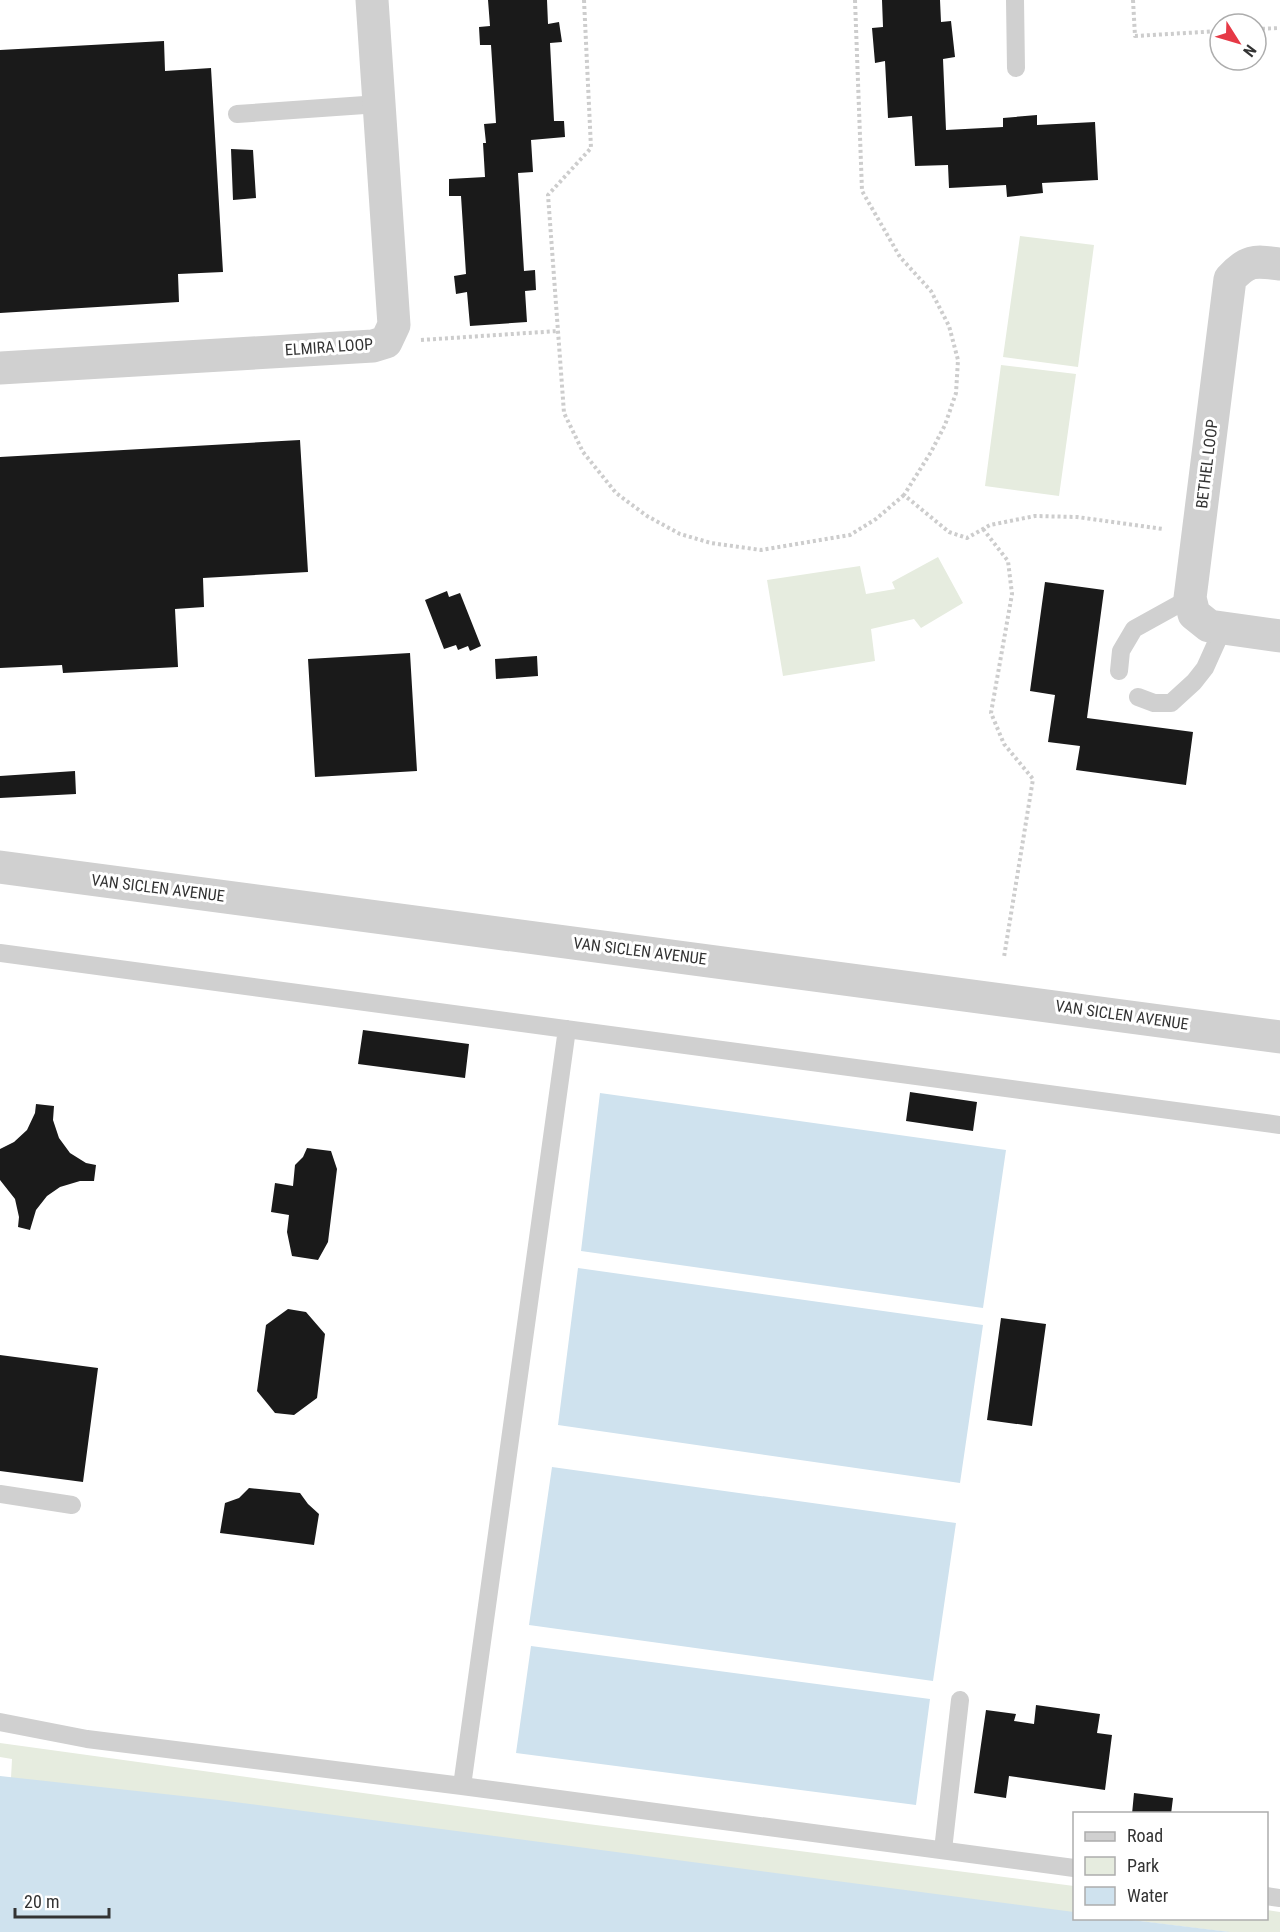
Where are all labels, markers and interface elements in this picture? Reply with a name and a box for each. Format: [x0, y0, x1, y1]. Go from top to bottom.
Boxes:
north arrow [1208, 12, 1268, 72]
text: N [1239, 41, 1260, 60]
street label: ELMIRA LOOP [284, 334, 374, 360]
street label: BETHEL LOOP [1192, 418, 1222, 510]
street label: VAN SICLEN AVENUE [90, 870, 226, 906]
street label: VAN SICLEN AVENUE [572, 933, 708, 969]
street label: VAN SICLEN AVENUE [1054, 996, 1190, 1034]
legend [1073, 1812, 1268, 1920]
text: Road [1127, 1825, 1163, 1846]
text: Park [1127, 1855, 1159, 1876]
scale bar [15, 1881, 110, 1919]
text: Water [1127, 1885, 1169, 1906]
text: 20 m [24, 1891, 59, 1912]

